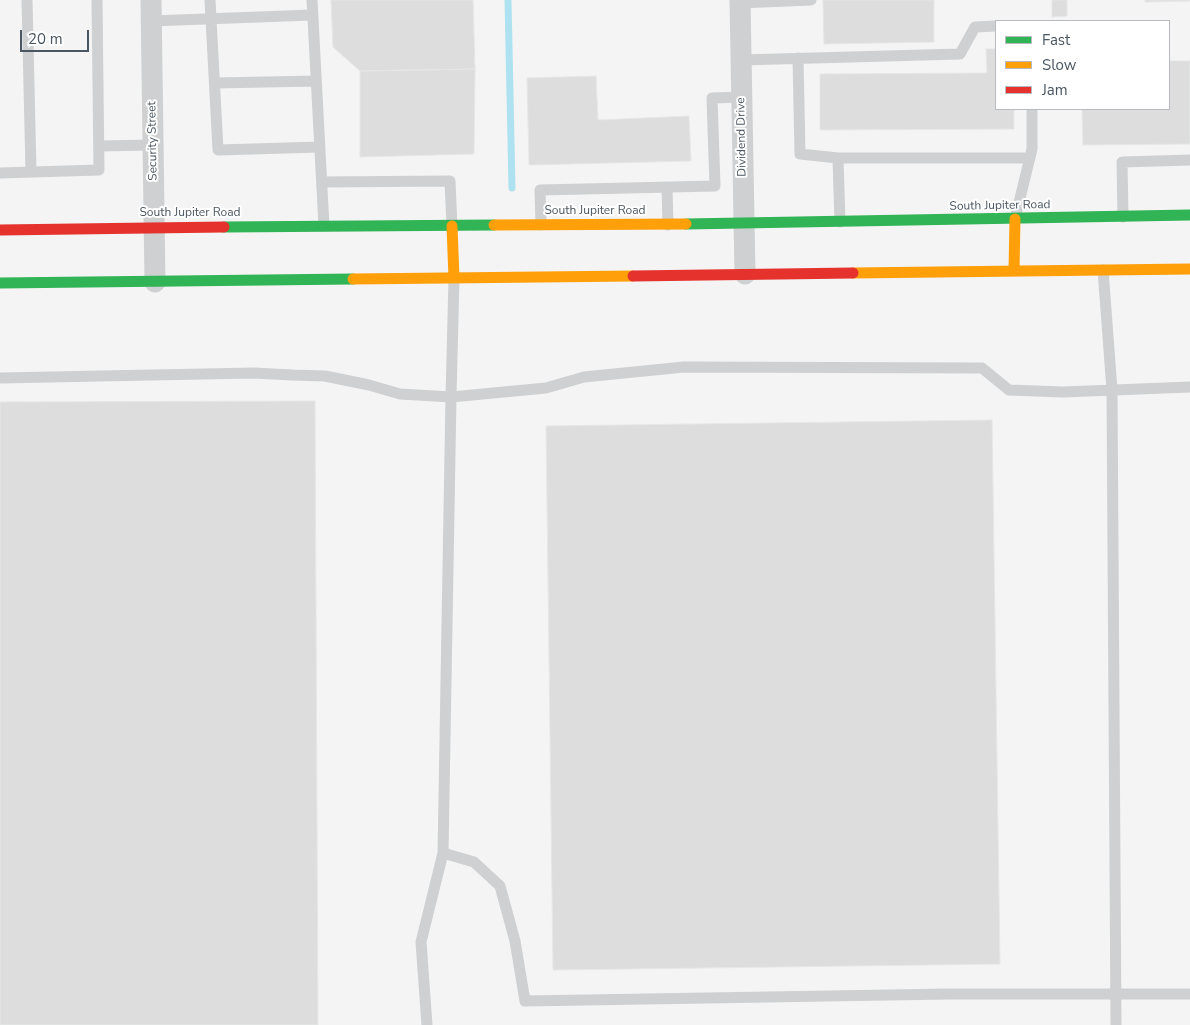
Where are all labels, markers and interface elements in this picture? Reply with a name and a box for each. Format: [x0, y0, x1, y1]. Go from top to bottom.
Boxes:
scale bar [22, 20, 91, 52]
legend [995, 20, 1170, 110]
text: 20 m [28, 29, 63, 49]
text: Fast [1042, 30, 1070, 50]
text: Slow [1042, 55, 1076, 75]
text: Jam [1042, 80, 1068, 100]
street label: Dividend Drive [734, 97, 750, 177]
street label: Security Street [145, 101, 161, 181]
street label: South Jupiter Road [949, 198, 1051, 214]
street label: South Jupiter Road [544, 204, 646, 218]
street label: South Jupiter Road [139, 206, 241, 220]

